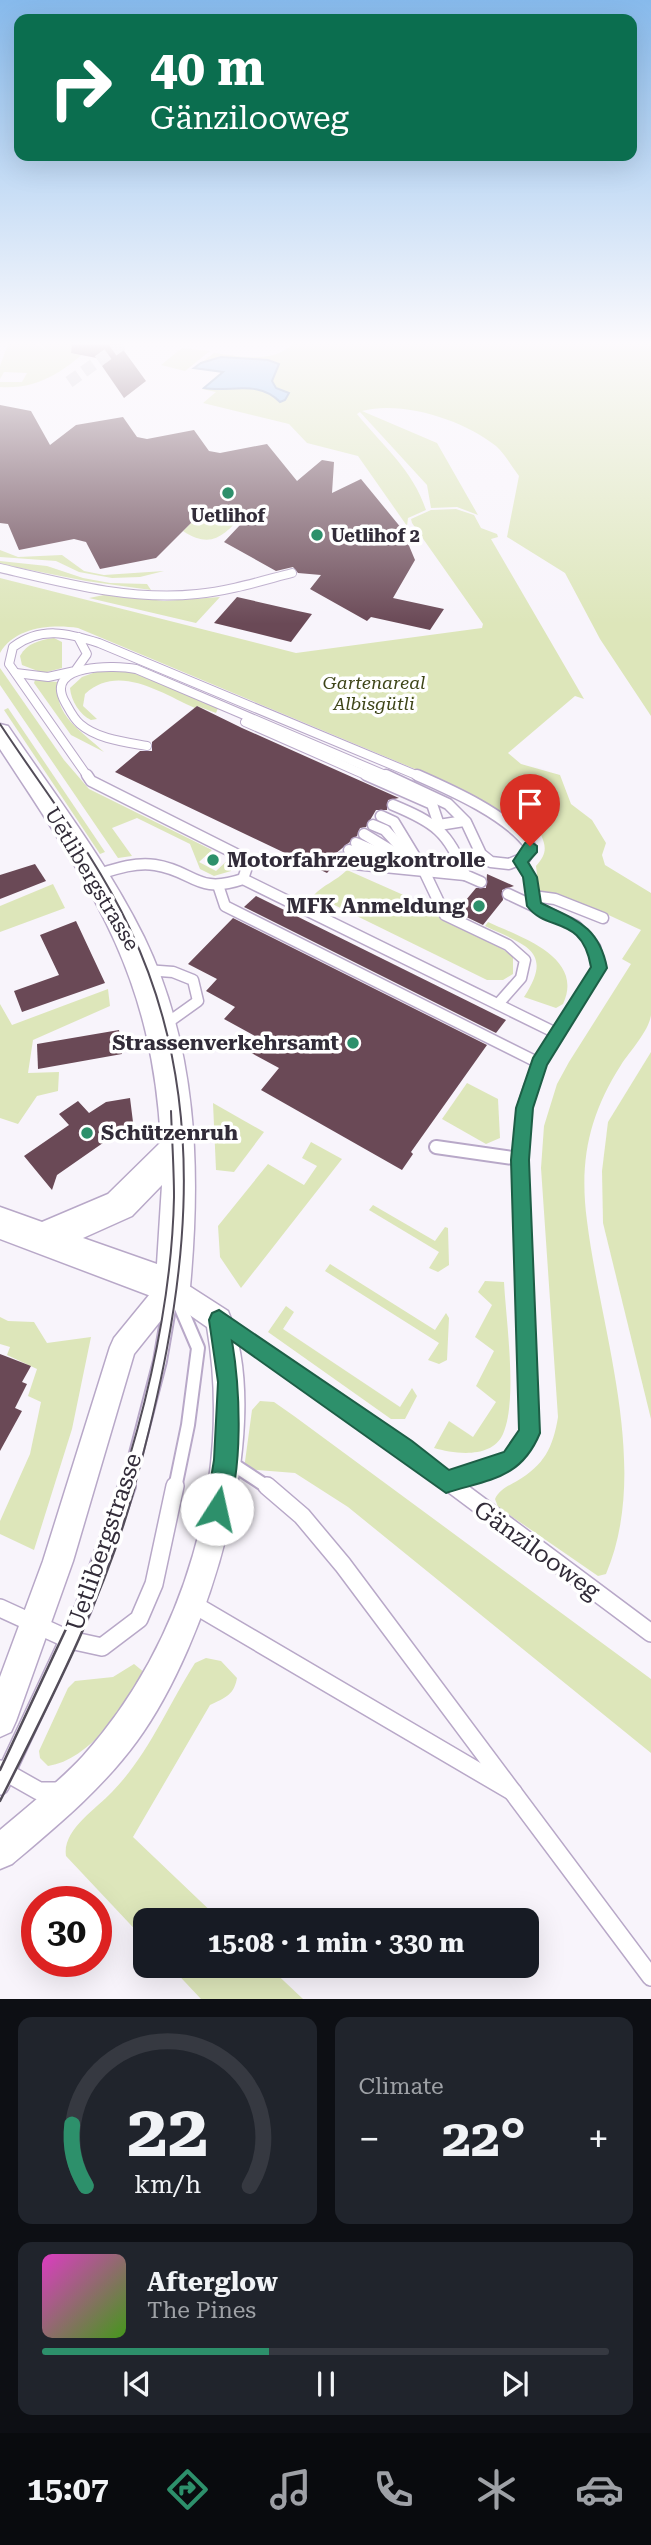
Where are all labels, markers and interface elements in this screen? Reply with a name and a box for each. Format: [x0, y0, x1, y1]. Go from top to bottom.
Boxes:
text: 40 m [150, 40, 265, 97]
icon: right [35, 42, 126, 133]
text: Gänzilooweg [150, 99, 349, 137]
marker: Uetlihof [220, 485, 236, 501]
place label: Uetlihof [191, 505, 267, 526]
place label: Uetlihof 2 [331, 525, 420, 546]
marker: Uetlihof 2 [309, 527, 325, 543]
park label: Gartenareal Albisgütli [323, 672, 425, 714]
pin [500, 774, 560, 846]
icon: arrive [511, 785, 549, 823]
street label: Uetlibergstrasse [40, 803, 144, 955]
place label: Motorfahrzeugkontrolle [227, 848, 486, 872]
marker: Motorfahrzeugkontrolle [205, 852, 221, 868]
place label: MFK Anmeldung [286, 894, 465, 918]
marker: MFK Anmeldung [471, 898, 487, 914]
place label: Strassenverkehrsamt [112, 1031, 339, 1055]
marker: Strassenverkehrsamt [345, 1035, 361, 1051]
place label: Schützenruh [101, 1121, 238, 1145]
marker: Schützenruh [79, 1125, 95, 1141]
street label: Uetlibergstrasse [60, 1449, 148, 1635]
position arrow [180, 1472, 254, 1546]
street label: Gänzilooweg [469, 1495, 606, 1605]
speed limit sign: 30 [21, 1886, 112, 1977]
text: 15:08 · 1 min · 330 m [208, 1928, 464, 1958]
text: Climate [359, 2073, 444, 2100]
text: 22 [126, 2090, 208, 2175]
text: 22° [442, 2108, 526, 2169]
text: − [359, 2117, 380, 2161]
text: + [588, 2117, 609, 2161]
text: km/h [134, 2170, 201, 2199]
text: Afterglow [147, 2267, 278, 2297]
text: The Pines [147, 2297, 256, 2324]
icon: previous [118, 2365, 156, 2403]
icon: pause [307, 2365, 345, 2403]
icon: next [496, 2365, 534, 2403]
icon: directions [163, 2465, 212, 2514]
icon: music [266, 2465, 315, 2514]
icon: phone [369, 2465, 418, 2514]
icon: climate [472, 2465, 521, 2514]
icon: car [575, 2465, 624, 2514]
text: 15:07 [27, 2470, 109, 2508]

